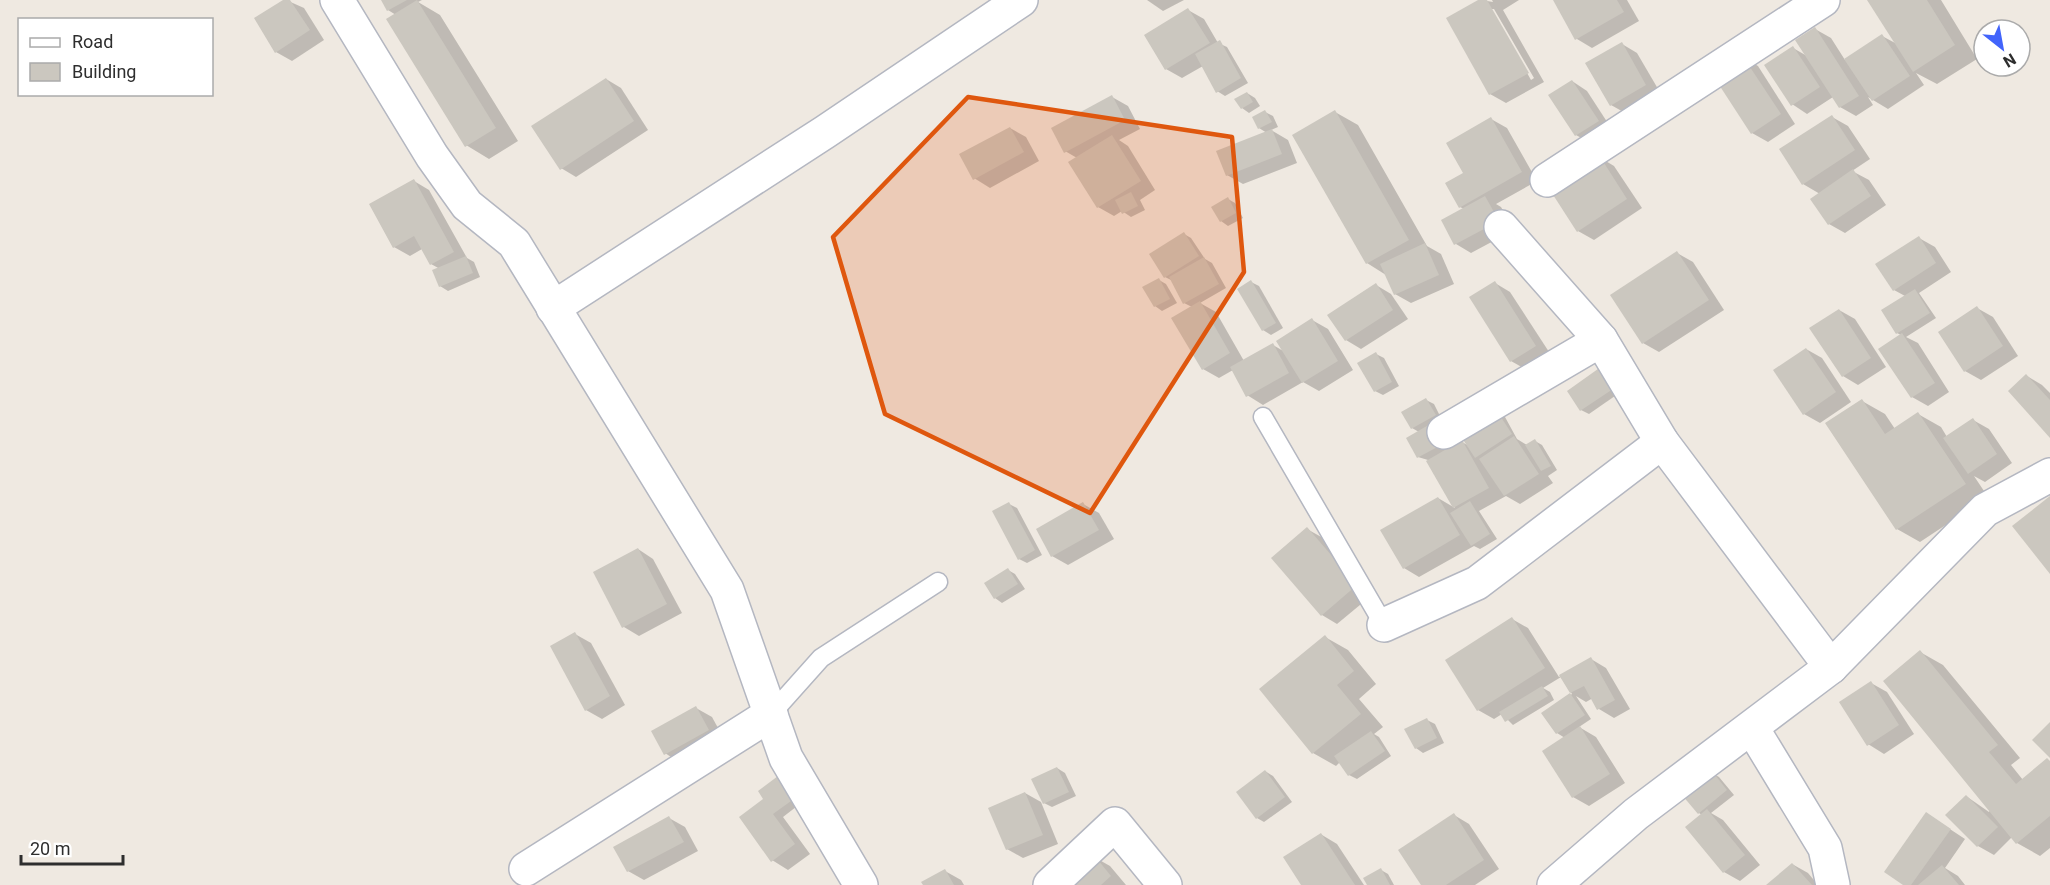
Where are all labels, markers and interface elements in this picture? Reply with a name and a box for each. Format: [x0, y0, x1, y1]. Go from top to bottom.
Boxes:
legend [18, 18, 213, 96]
north arrow [1972, 18, 2032, 78]
text: Road [72, 31, 113, 52]
text: N [2000, 49, 2019, 71]
text: Building [72, 61, 136, 82]
scale bar [21, 828, 123, 866]
text: 20 m [30, 838, 70, 859]

